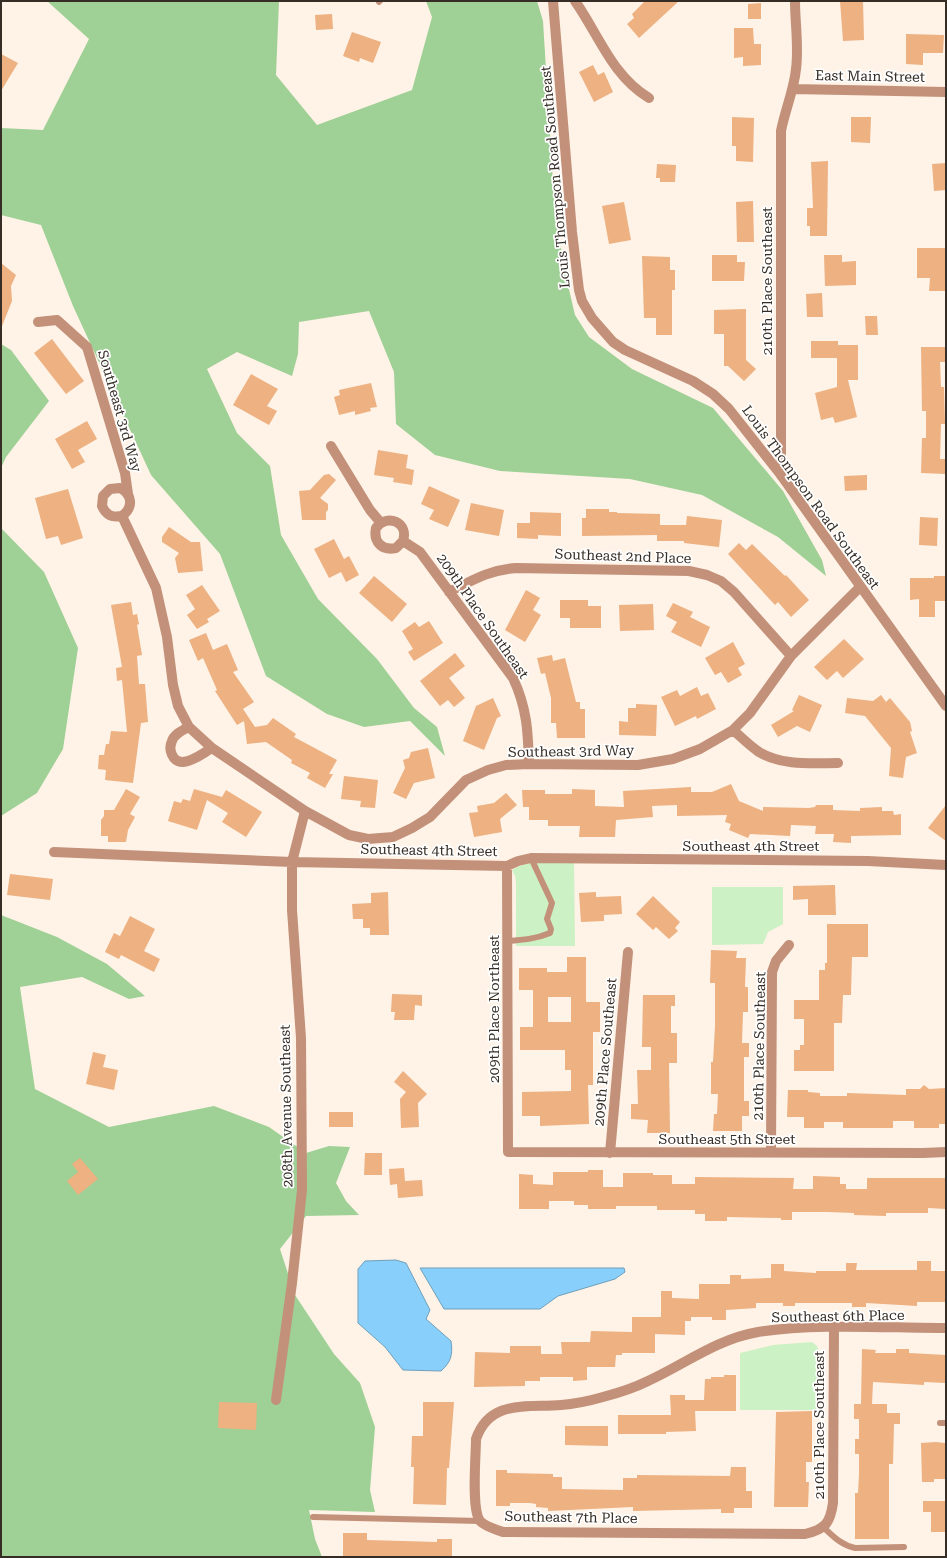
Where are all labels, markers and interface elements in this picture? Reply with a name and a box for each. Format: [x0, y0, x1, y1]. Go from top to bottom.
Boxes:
street label: Louis Thompson Road Southeast [537, 65, 573, 289]
street label: East Main Street [815, 67, 925, 85]
street label: 210th Place Southeast [759, 207, 775, 355]
street label: Southeast 3rd Way [95, 348, 145, 475]
street label: Louis Thompson Road Southeast [739, 402, 883, 592]
street label: Southeast 2nd Place [554, 546, 692, 566]
street label: 209th Place Southeast [434, 551, 532, 681]
street label: Southeast 3rd Way [508, 742, 635, 760]
street label: Southeast 4th Street [683, 838, 819, 854]
street label: Southeast 4th Street [360, 841, 498, 859]
street label: 209th Place Northeast [486, 935, 502, 1083]
street label: 210th Place Southeast [750, 972, 768, 1120]
street label: 209th Place Southeast [591, 977, 619, 1127]
street label: 208th Avenue Southeast [277, 1025, 295, 1187]
street label: Southeast 5th Street [659, 1131, 795, 1147]
street label: Southeast 6th Place [771, 1307, 905, 1325]
street label: 210th Place Southeast [811, 1351, 827, 1499]
street label: Southeast 7th Place [504, 1508, 638, 1526]

